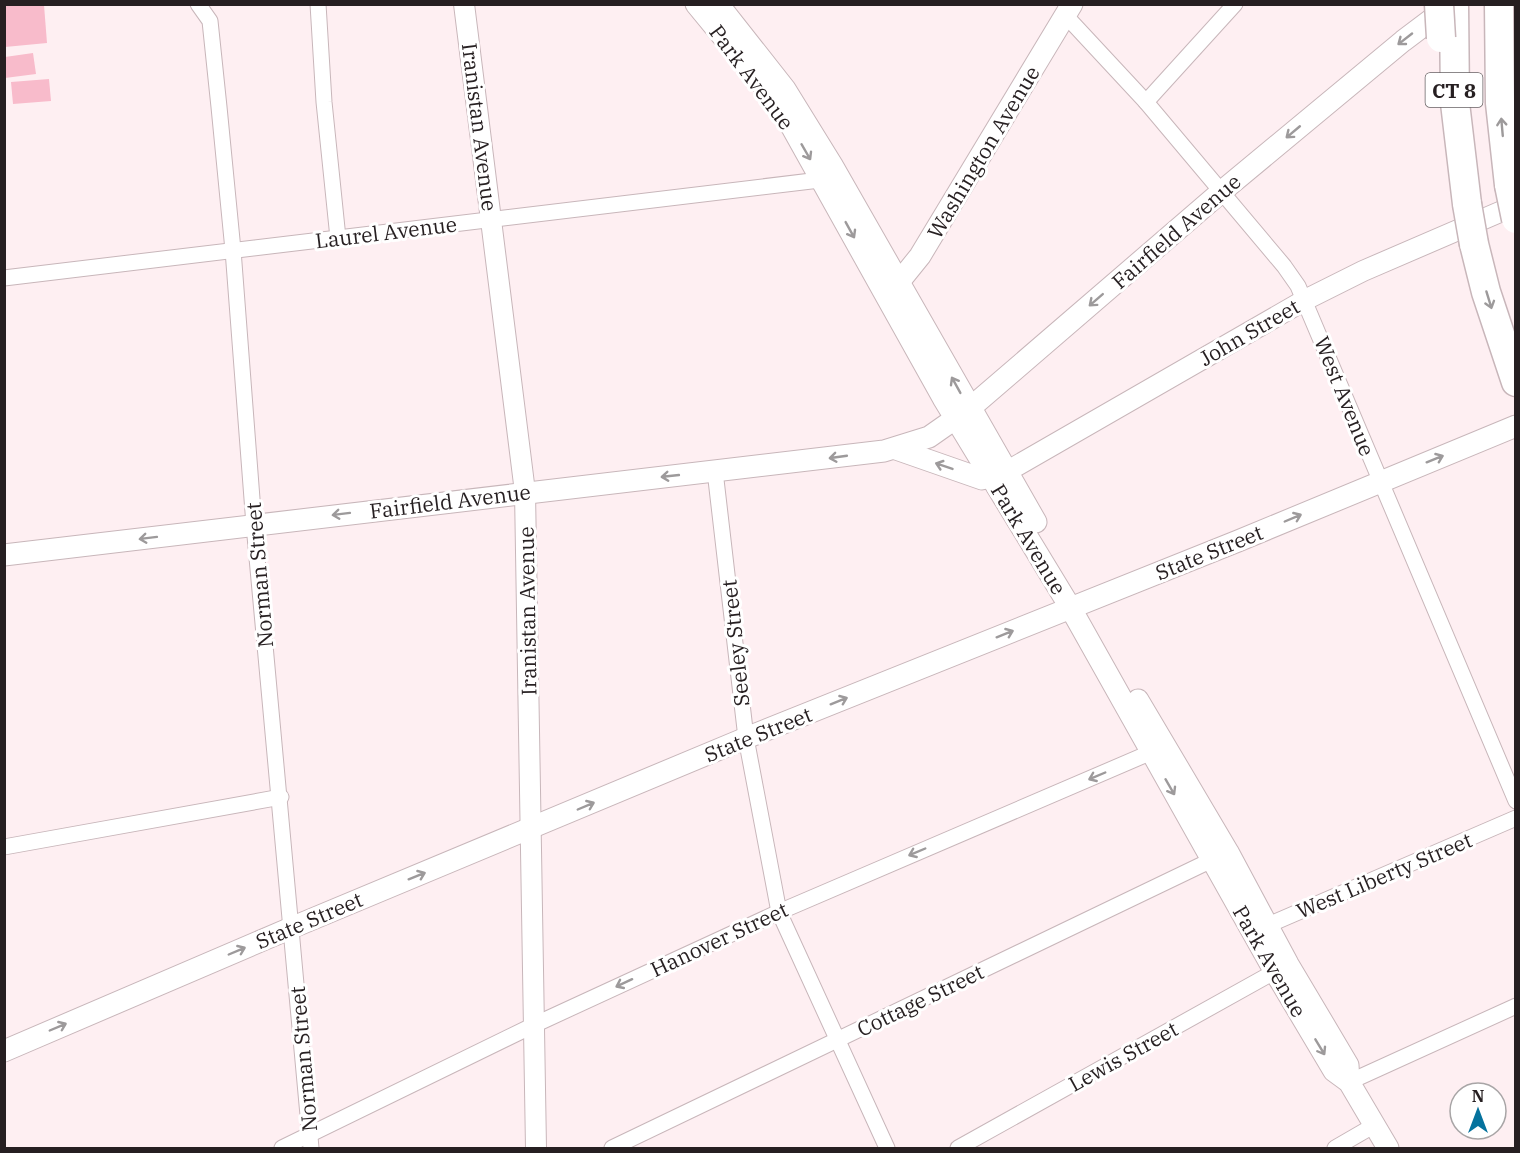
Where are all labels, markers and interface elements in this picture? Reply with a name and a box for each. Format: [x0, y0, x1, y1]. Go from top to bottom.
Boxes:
street label: Park Avenue [703, 19, 801, 135]
one-way arrow [1397, 33, 1413, 46]
street label: Iranistan Avenue [456, 41, 504, 213]
street label: Washington Avenue [920, 60, 1046, 244]
road number: CT 8 [1426, 73, 1482, 107]
one-way arrow [1496, 117, 1507, 137]
one-way arrow [1285, 126, 1301, 139]
one-way arrow [800, 143, 812, 160]
street label: Fairfield Avenue [1106, 167, 1246, 295]
street label: Laurel Avenue [314, 209, 458, 255]
one-way arrow [845, 221, 856, 239]
one-way arrow [1484, 291, 1495, 310]
street label: John Street [1194, 292, 1304, 372]
one-way arrow [1089, 293, 1104, 307]
street label: West Avenue [1308, 332, 1382, 460]
one-way arrow [950, 376, 961, 394]
one-way arrow [828, 452, 848, 463]
one-way arrow [1425, 453, 1443, 464]
one-way arrow [935, 459, 954, 470]
one-way arrow [661, 471, 681, 482]
street label: Fairfield Avenue [368, 477, 532, 525]
street label: Park Avenue [985, 478, 1073, 600]
street label: Norman Street [239, 501, 279, 649]
one-way arrow [332, 509, 352, 520]
one-way arrow [1283, 512, 1302, 523]
street label: State Street [1151, 518, 1267, 586]
street label: Iranistan Avenue [512, 526, 542, 696]
one-way arrow [138, 533, 158, 544]
street label: Seeley Street [714, 578, 756, 708]
one-way arrow [996, 628, 1014, 639]
one-way arrow [829, 695, 848, 706]
street label: State Street [700, 700, 816, 768]
one-way arrow [1088, 771, 1106, 782]
one-way arrow [1165, 778, 1177, 795]
one-way arrow [576, 800, 594, 811]
street label: West Liberty Street [1292, 825, 1476, 925]
one-way arrow [909, 847, 927, 858]
one-way arrow [408, 870, 426, 881]
street label: State Street [251, 885, 367, 955]
street label: Hanover Street [646, 895, 792, 983]
street label: Park Avenue [1227, 900, 1313, 1022]
one-way arrow [228, 944, 246, 956]
street label: Cottage Street [852, 957, 988, 1043]
one-way arrow [616, 978, 634, 990]
street label: Norman Street [283, 985, 323, 1133]
street label: Lewis Street [1063, 1014, 1183, 1098]
one-way arrow [49, 1021, 67, 1033]
one-way arrow [1314, 1038, 1326, 1055]
north arrow [1448, 1081, 1508, 1141]
text: N [1472, 1086, 1484, 1106]

